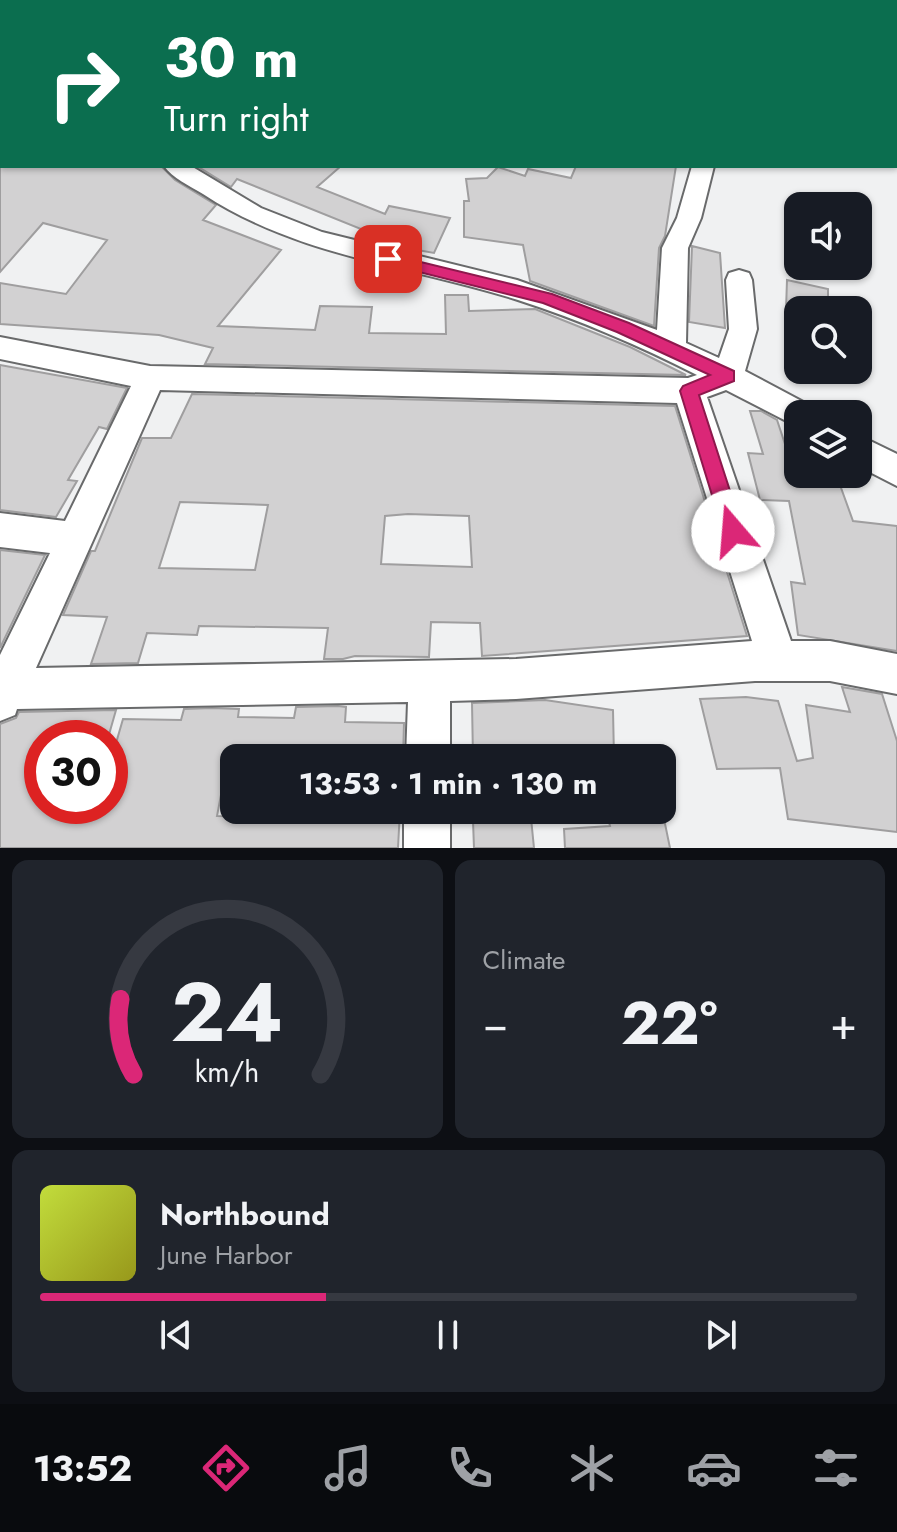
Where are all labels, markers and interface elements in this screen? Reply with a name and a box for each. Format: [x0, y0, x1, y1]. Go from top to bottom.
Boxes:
text: 30 m [164, 17, 299, 98]
icon: right [32, 32, 136, 136]
text: Turn right [164, 92, 309, 144]
map controls [784, 192, 872, 488]
button: sound [784, 192, 872, 280]
pin [354, 225, 422, 293]
icon: arrive [366, 237, 410, 281]
button: search [784, 296, 872, 384]
button: layers [784, 400, 872, 488]
position arrow [691, 489, 775, 573]
speed limit sign: 30 [24, 720, 128, 824]
text: 13:53 · 1 min · 130 m [299, 762, 597, 805]
text: Climate [483, 941, 565, 979]
text: 24 [171, 952, 284, 1072]
text: 22° [621, 980, 717, 1067]
text: − [483, 992, 508, 1056]
text: + [830, 992, 857, 1056]
text: km/h [195, 1051, 260, 1093]
text: Northbound [160, 1193, 330, 1236]
text: June Harbor [160, 1236, 293, 1274]
icon: previous [154, 1313, 198, 1357]
icon: pause [426, 1313, 470, 1357]
icon: next [699, 1313, 743, 1357]
icon: directions [198, 1440, 254, 1496]
icon: music [320, 1440, 376, 1496]
icon: phone [442, 1440, 498, 1496]
icon: climate [564, 1440, 620, 1496]
icon: car [686, 1440, 742, 1496]
icon: filters [808, 1440, 864, 1496]
text: 13:52 [33, 1442, 132, 1494]

